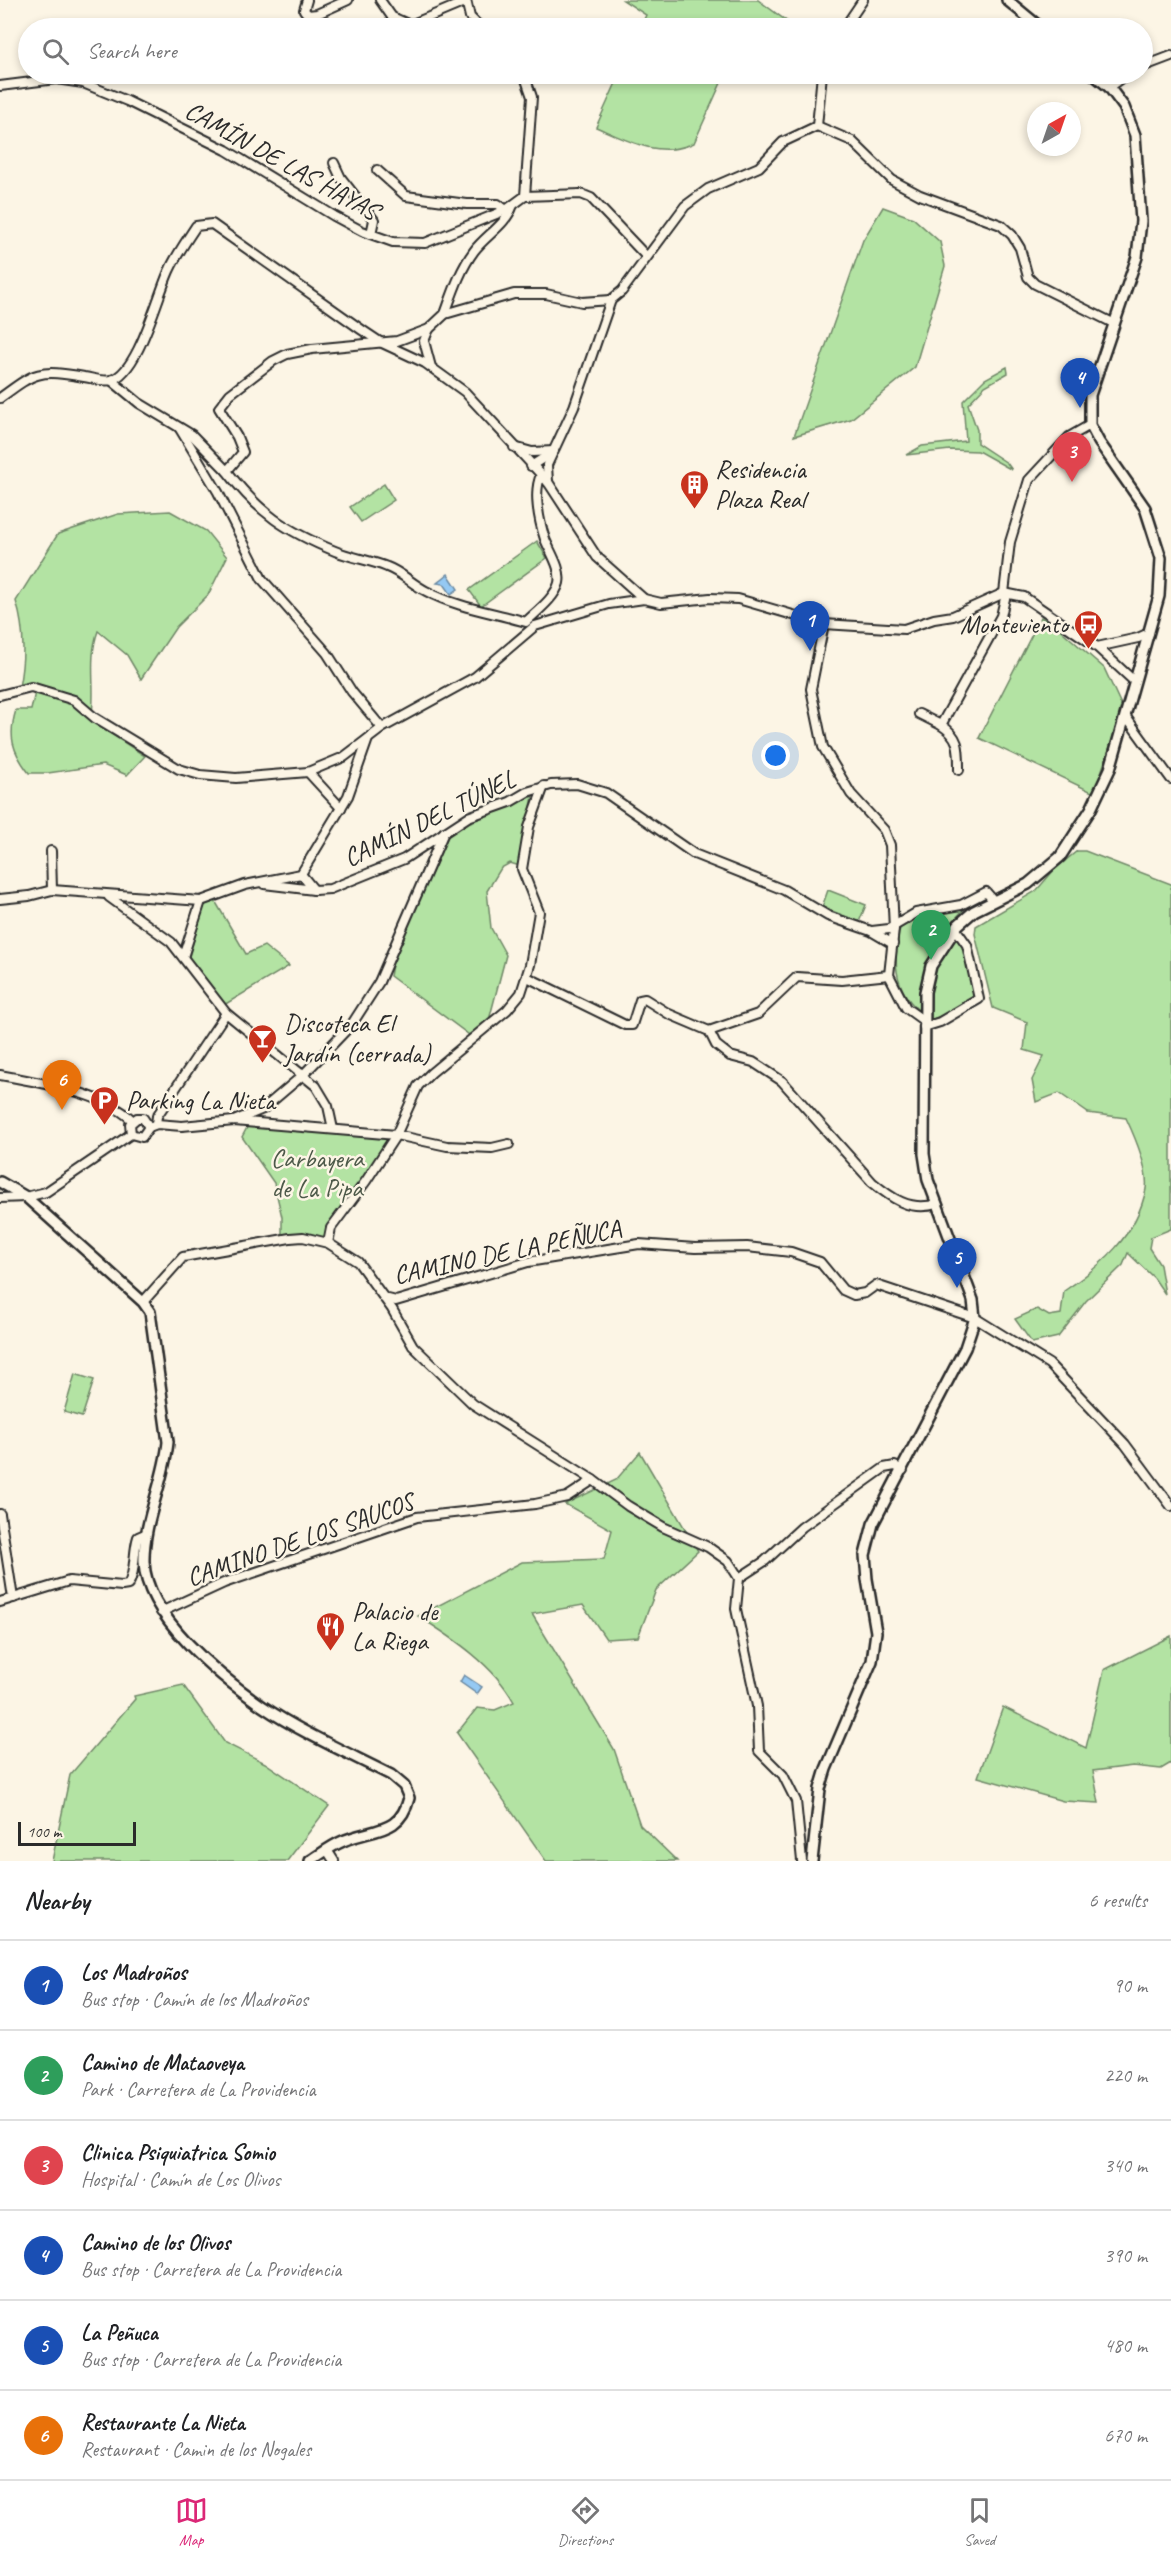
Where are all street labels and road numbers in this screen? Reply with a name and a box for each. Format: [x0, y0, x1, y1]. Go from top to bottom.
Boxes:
street label: CAMÍN DE LAS HAYAS [179, 94, 389, 230]
street label: CAMÍN DEL TÚNEL [338, 762, 521, 874]
street label: CAMINO DE LA PEÑUCA [391, 1211, 624, 1292]
street label: CAMINO DE LOS SAUCOS [182, 1484, 422, 1594]

